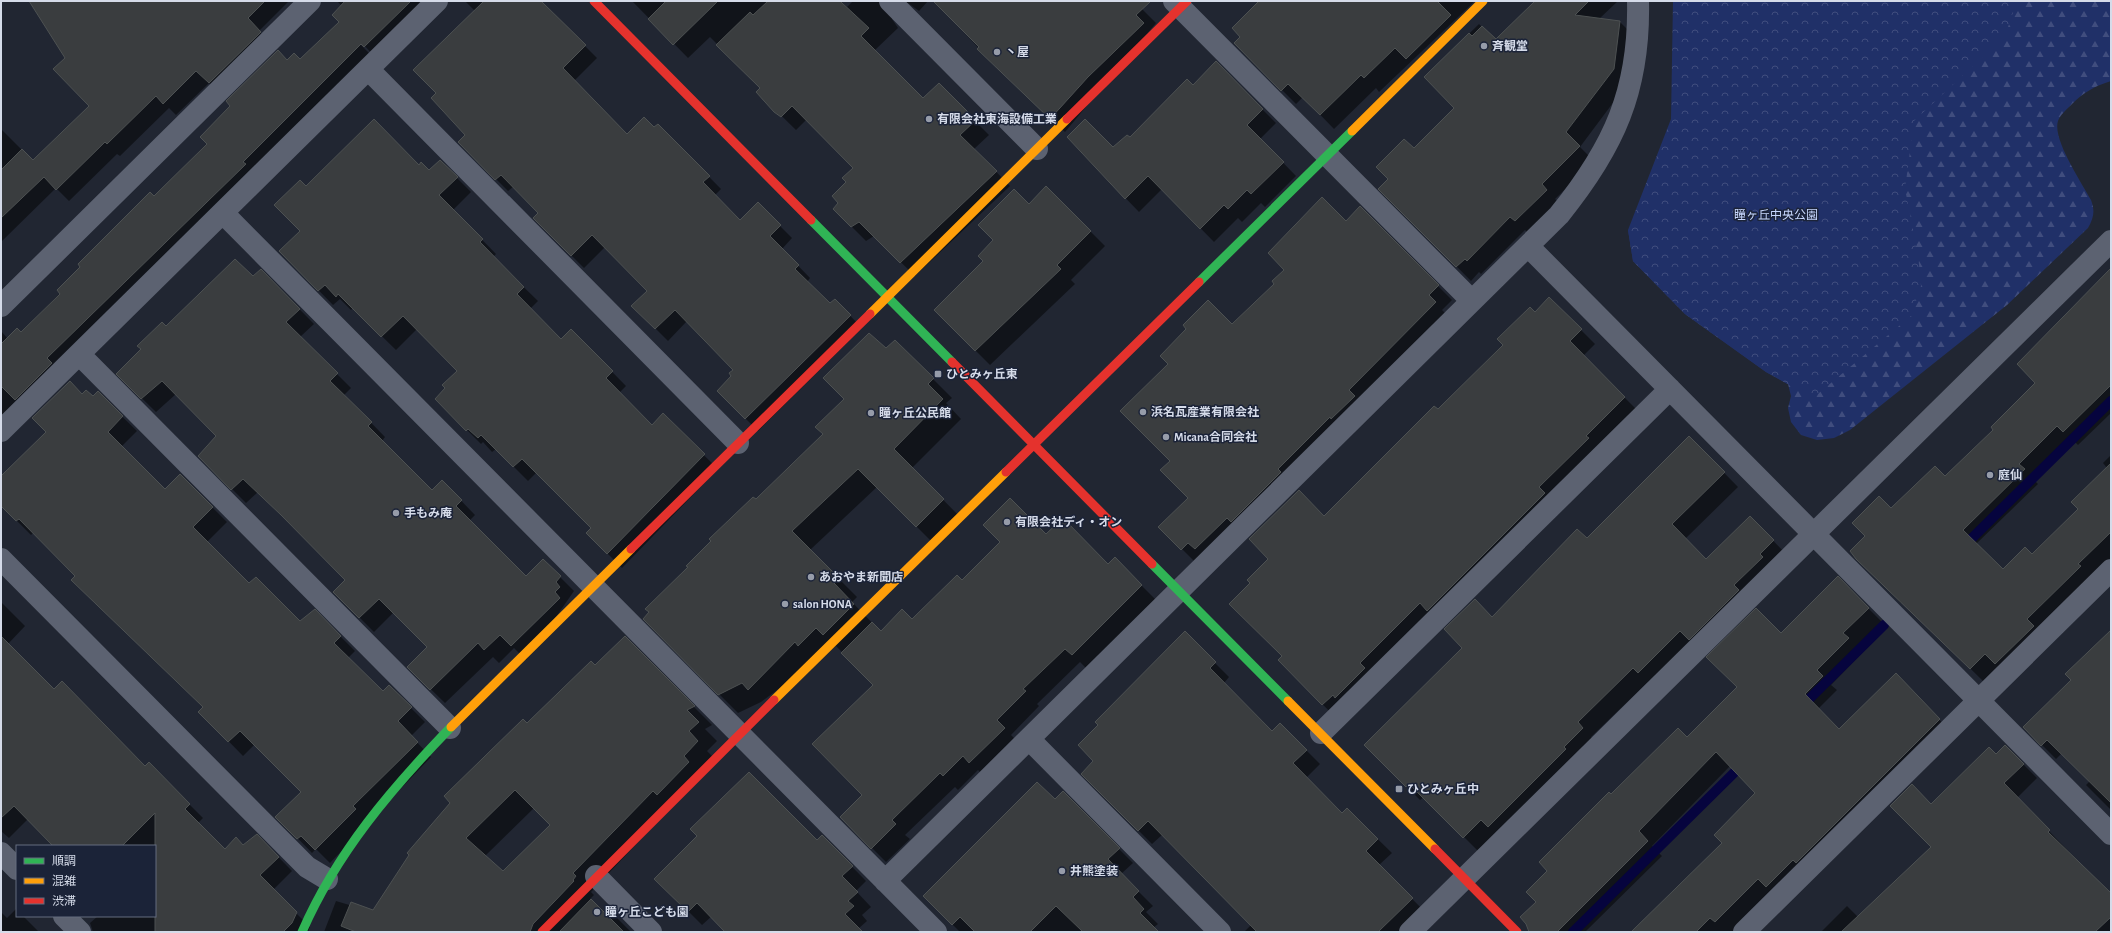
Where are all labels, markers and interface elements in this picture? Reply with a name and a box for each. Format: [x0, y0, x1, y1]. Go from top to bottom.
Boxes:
place label: 斉観堂 [1492, 39, 1528, 52]
marker: 斉観堂 [1479, 41, 1489, 51]
place label: 丶屋 [1005, 46, 1029, 58]
marker: 丶屋 [992, 47, 1002, 57]
place label: 有限会社東海設備工業 [937, 112, 1057, 125]
marker: 有限会社東海設備工業 [924, 114, 934, 124]
park label: 瞳ヶ丘中央公園 [1734, 209, 1818, 221]
place label: ひとみヶ丘東 [946, 367, 1018, 380]
marker: ひとみヶ丘東 [933, 369, 943, 379]
place label: 浜名瓦産業有限会社 [1151, 405, 1259, 418]
place label: 瞳ヶ丘公民館 [879, 406, 951, 419]
marker: 浜名瓦産業有限会社 [1138, 407, 1148, 417]
marker: 瞳ヶ丘公民館 [866, 408, 876, 418]
place label: Micana合同会社 [1174, 430, 1257, 443]
marker: Micana合同会社 [1161, 432, 1171, 442]
place label: 庭仙 [1998, 468, 2022, 481]
marker: 庭仙 [1985, 470, 1995, 480]
place label: 手もみ庵 [404, 506, 452, 519]
marker: 手もみ庵 [391, 508, 401, 518]
place label: 有限会社ディ・オン [1015, 515, 1122, 528]
marker: 有限会社ディ・オン [1002, 517, 1012, 527]
place label: あおやま新聞店 [819, 570, 903, 583]
marker: あおやま新聞店 [806, 572, 816, 582]
place label: salon HONA [793, 598, 853, 610]
marker: salon HONA [780, 599, 790, 609]
place label: ひとみヶ丘中 [1407, 782, 1479, 795]
marker: ひとみヶ丘中 [1394, 784, 1404, 794]
legend [16, 845, 156, 917]
text: 順調 [52, 855, 76, 867]
place label: 井熊塗装 [1070, 864, 1118, 877]
marker: 井熊塗装 [1057, 866, 1067, 876]
text: 混雑 [52, 874, 76, 887]
text: 渋滞 [52, 895, 76, 907]
place label: 瞳ヶ丘こども園 [605, 905, 689, 918]
marker: 瞳ヶ丘こども園 [592, 907, 602, 917]

